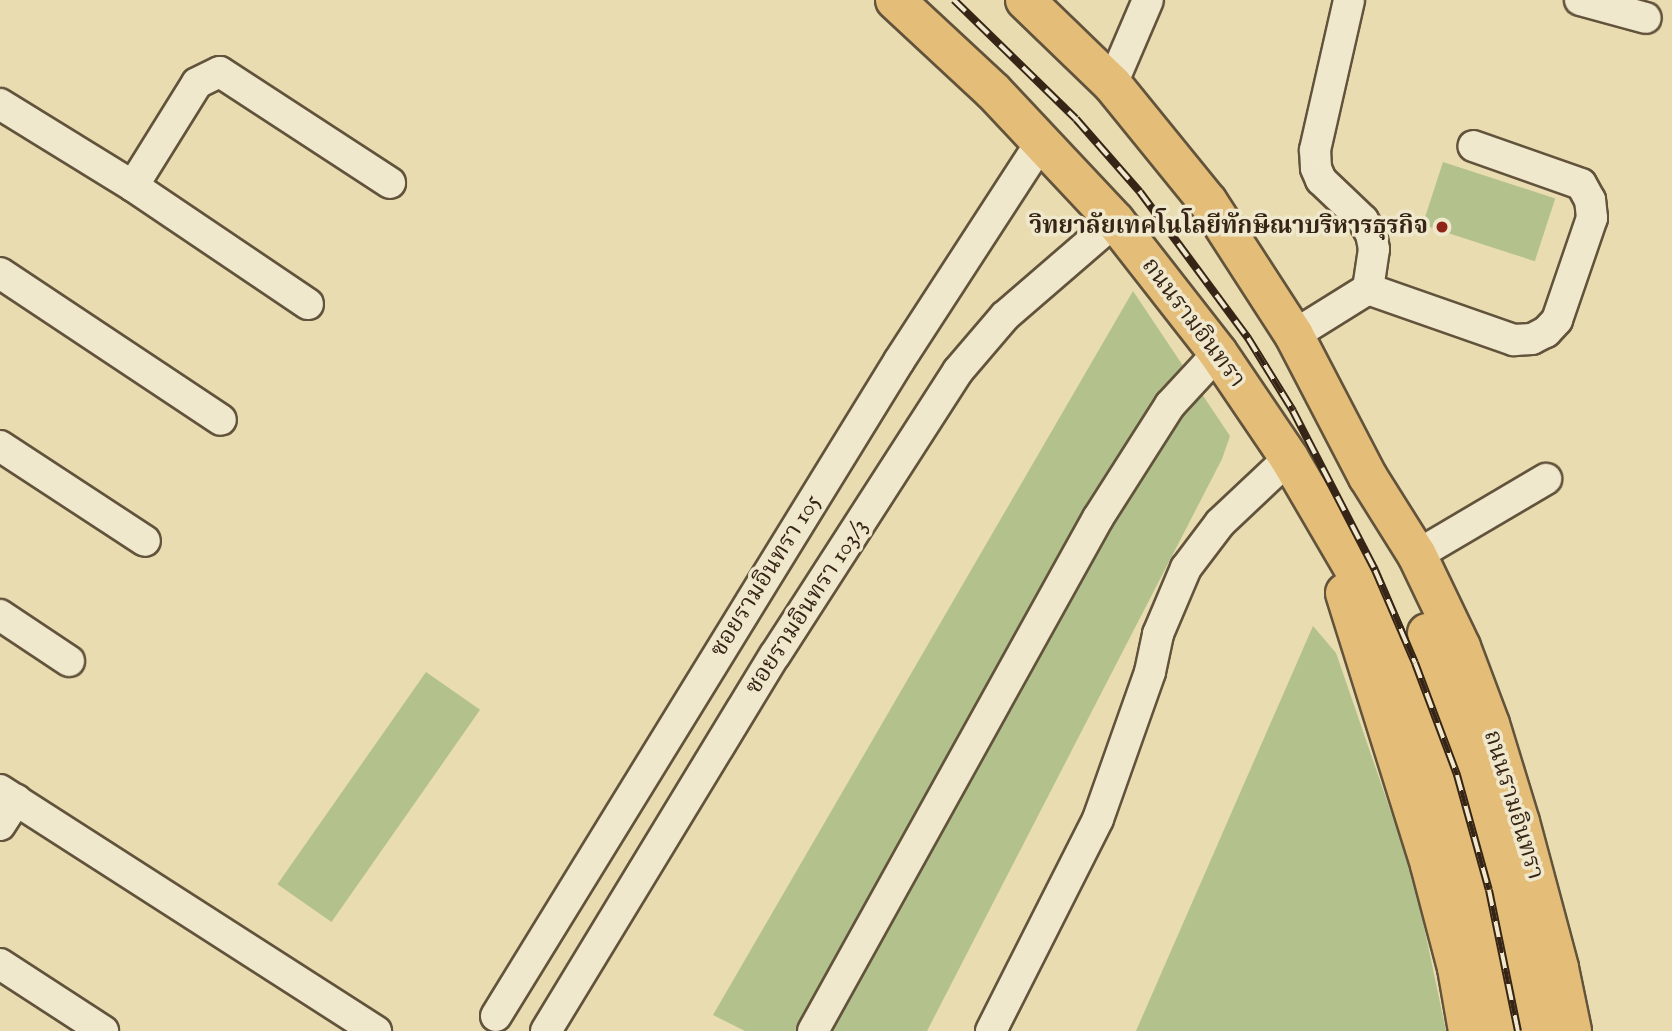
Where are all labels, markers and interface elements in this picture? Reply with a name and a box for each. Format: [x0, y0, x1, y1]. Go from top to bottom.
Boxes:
place label: วิทยาลัยเทคโนโลยีทักษิณาบริหารธุรกิจ [1029, 213, 1428, 241]
marker: วิทยาลัยเทคโนโลยีทักษิณาบริหารธุรกิจ [1434, 219, 1450, 235]
street label: ถนนรามอินทรา [1135, 252, 1251, 394]
street label: ซอยรามอินทรา 105 [705, 489, 827, 663]
street label: ซอยรามอินทรา 103/3 [740, 514, 874, 700]
street label: ถนนรามอินทรา [1477, 727, 1549, 883]

